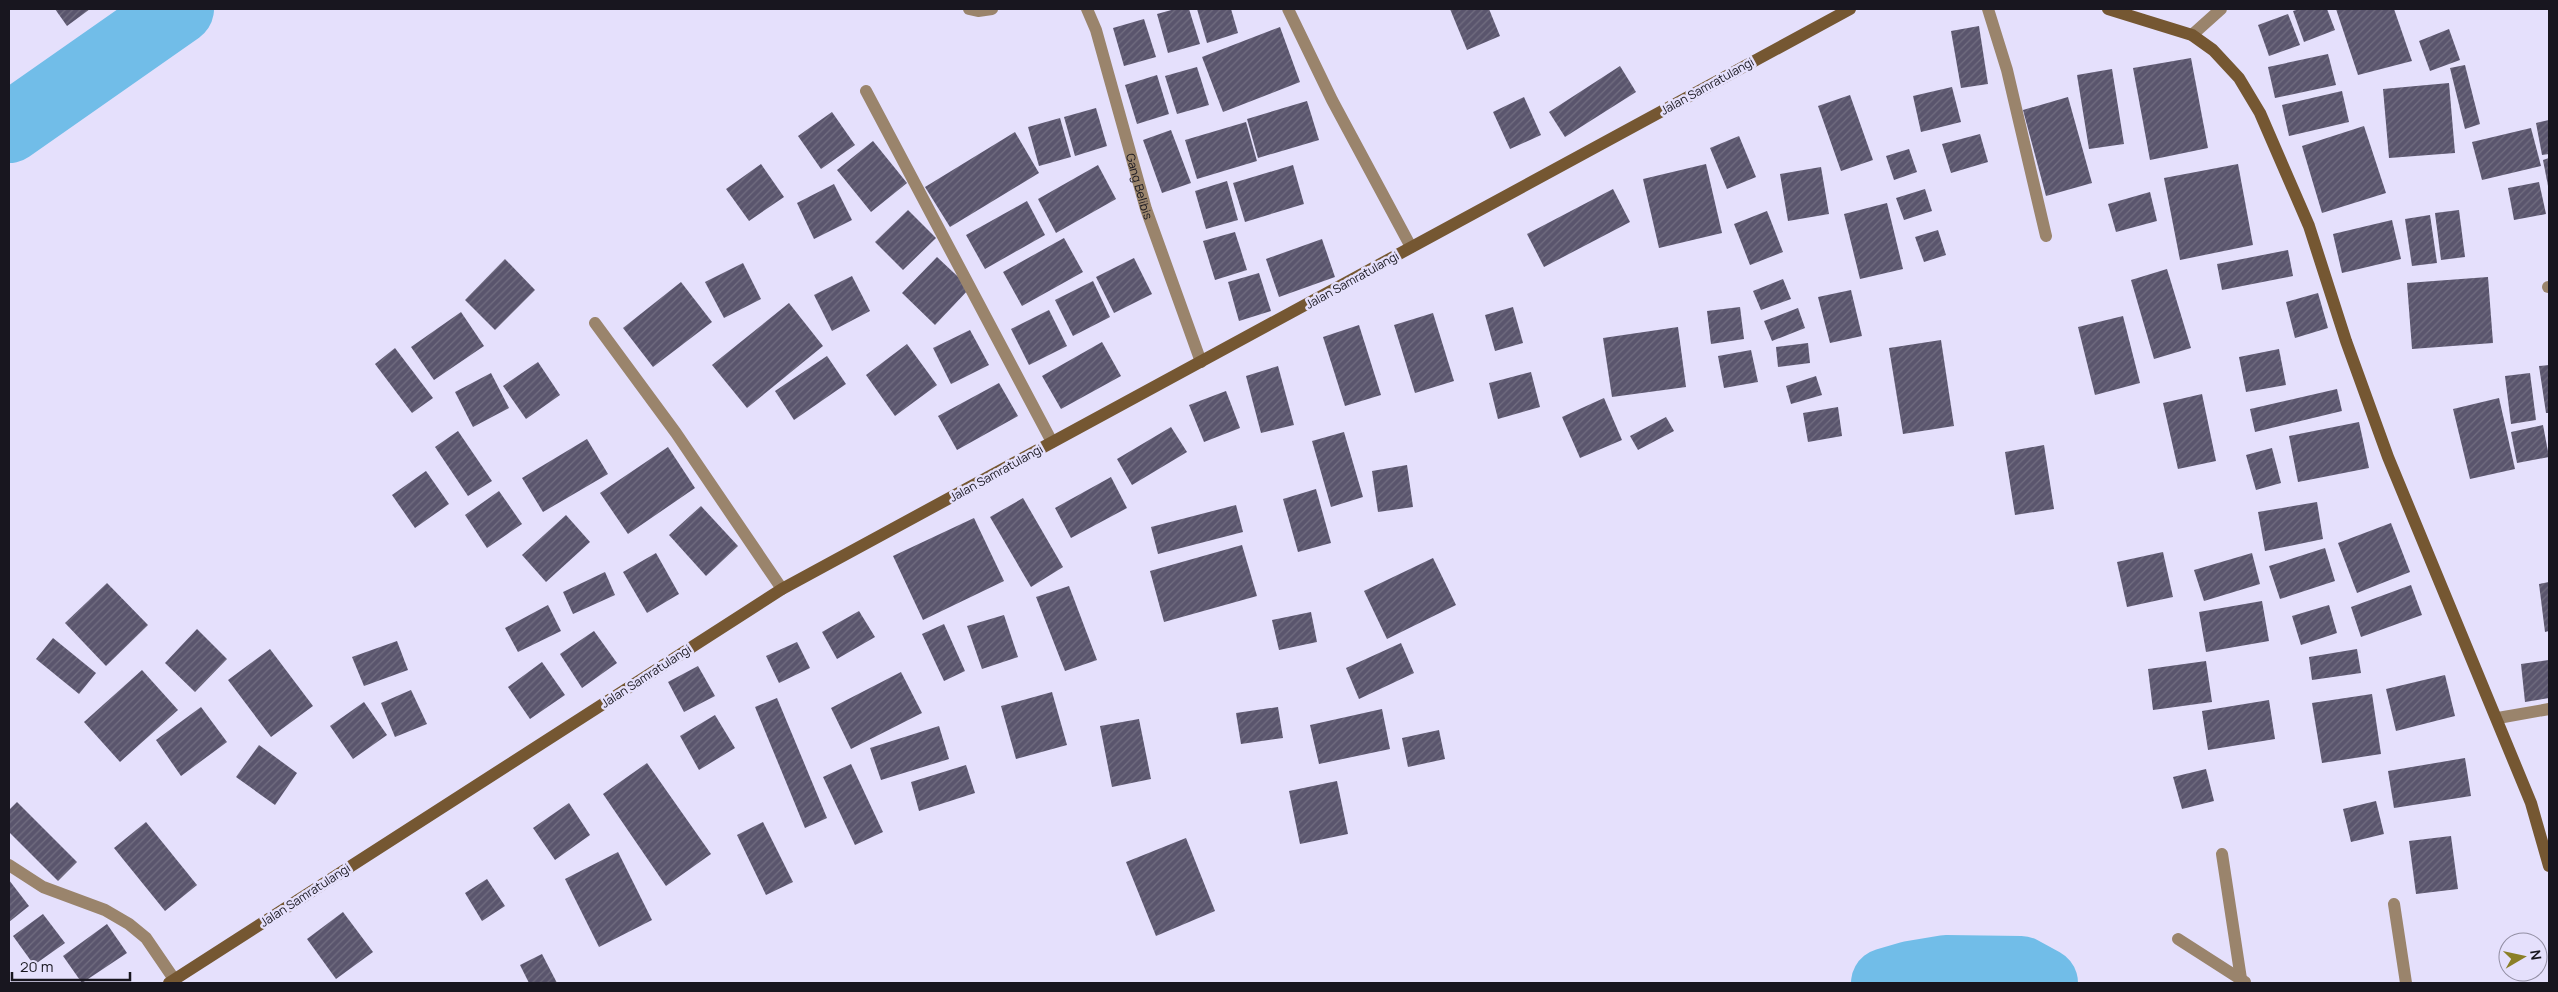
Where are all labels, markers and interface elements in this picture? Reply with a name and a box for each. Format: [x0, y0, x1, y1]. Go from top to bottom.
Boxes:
street label: Jalan Samratulangi [1657, 53, 1757, 119]
street label: Gang Belibis [1122, 151, 1157, 222]
street label: Jalan Samratulangi [1302, 247, 1402, 313]
street label: Jalan Samratulangi [946, 440, 1046, 506]
street label: Jalan Samratulangi [597, 640, 695, 712]
street label: Jalan Samratulangi [256, 859, 354, 931]
north arrow [2498, 932, 2548, 982]
text: N [2526, 948, 2547, 961]
scale bar [12, 950, 130, 982]
text: 20 m [20, 956, 53, 977]

